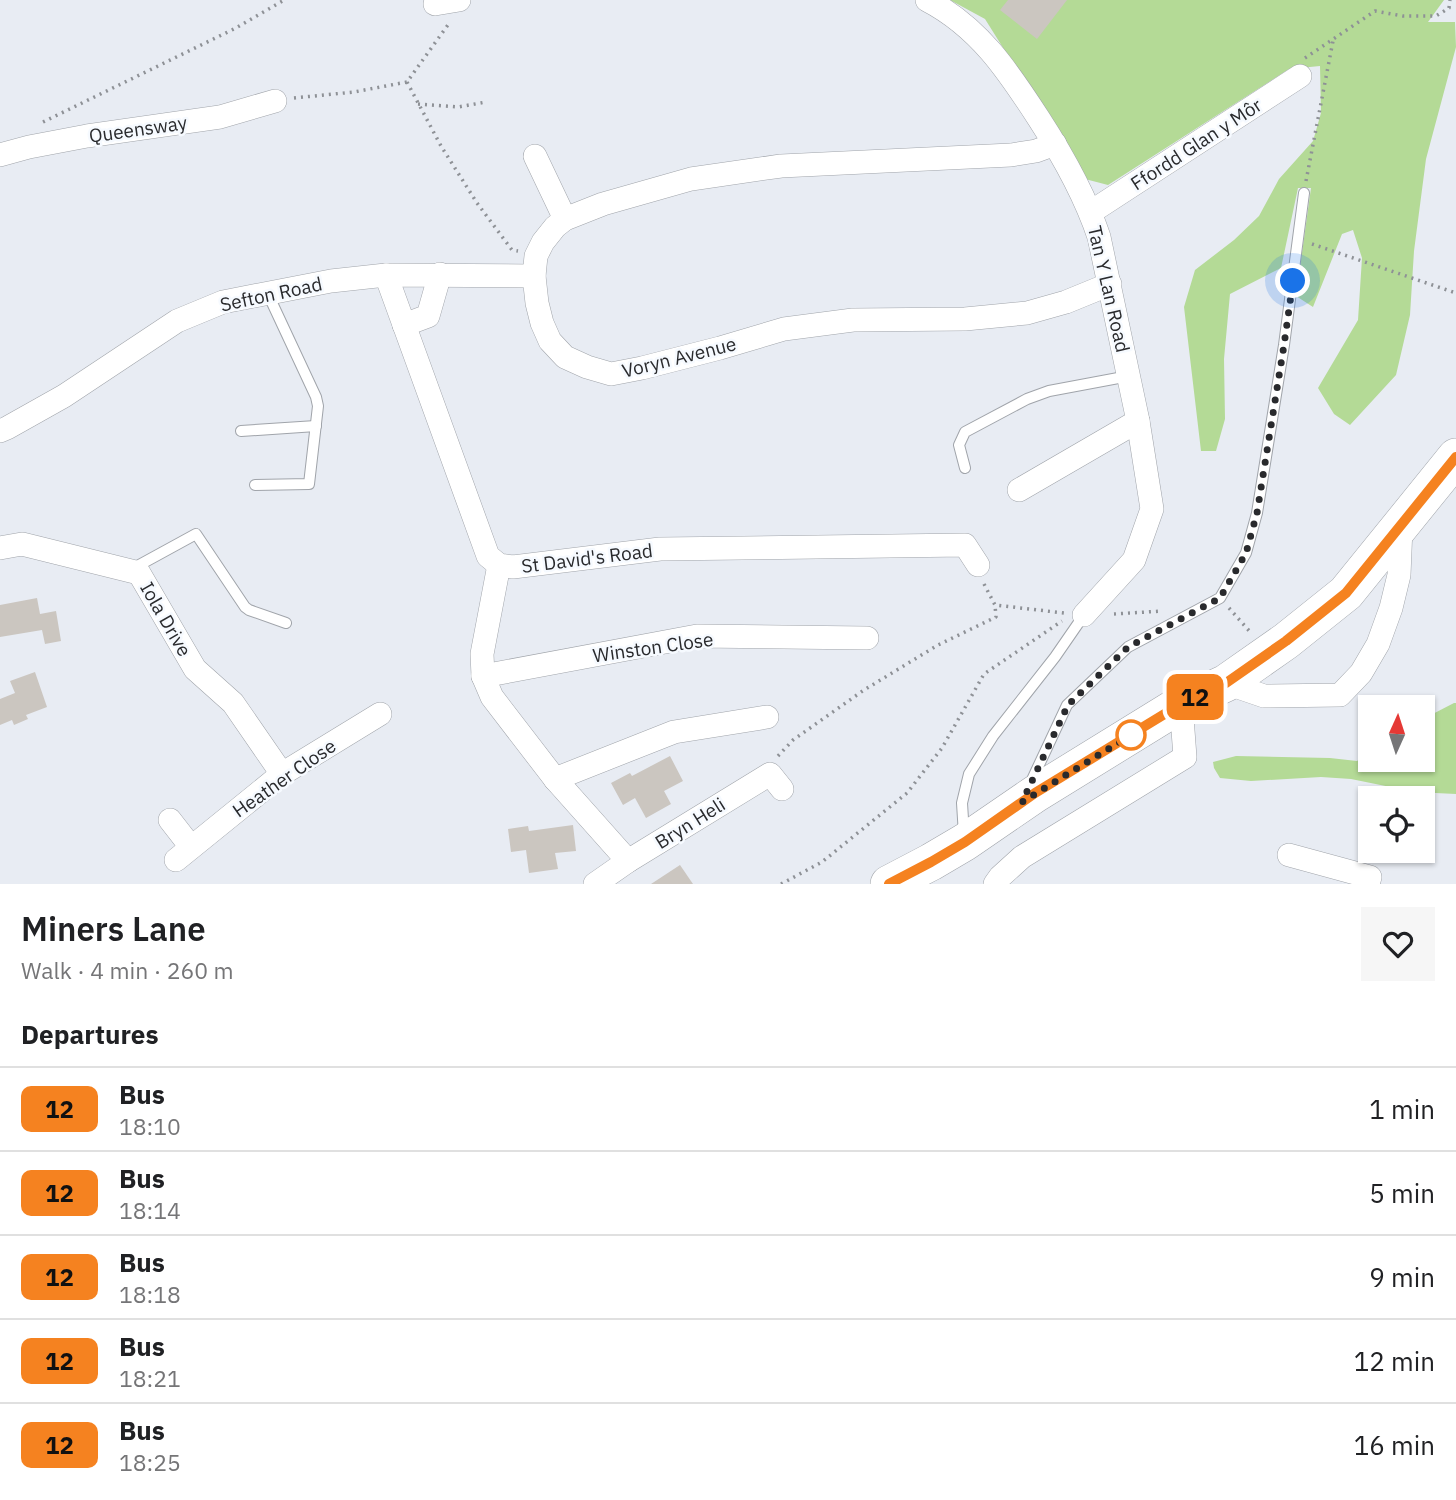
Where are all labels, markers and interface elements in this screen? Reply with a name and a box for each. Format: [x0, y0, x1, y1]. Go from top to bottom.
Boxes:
street label: Ffordd Glan y Môr [1126, 93, 1266, 195]
street label: Queensway [87, 110, 189, 148]
street label: Tan Y Lan Road [1083, 223, 1135, 355]
your location [1275, 263, 1310, 298]
street label: Sefton Road [218, 271, 324, 317]
street label: Voryn Avenue [619, 331, 739, 383]
street label: St David's Road [520, 538, 654, 578]
street label: Iola Drive [135, 577, 197, 661]
street label: Winston Close [591, 627, 715, 667]
line badge: 12 [1164, 674, 1226, 720]
text: 12 [1181, 681, 1209, 713]
north arrow [1358, 695, 1435, 772]
map controls [1358, 695, 1435, 863]
unlabelled marker [1116, 720, 1146, 750]
street label: Heather Close [228, 734, 340, 822]
button: locate [1358, 786, 1435, 863]
street label: Bryn Heli [651, 792, 729, 854]
text: Miners Lane [21, 907, 206, 950]
button: heart [1361, 907, 1435, 981]
text: Walk · 4 min · 260 m [21, 955, 234, 985]
text: Departures [21, 1017, 159, 1051]
text: Bus [119, 1077, 165, 1111]
text: 1 min [1369, 1092, 1435, 1126]
text: 12 [45, 1093, 74, 1125]
text: 18:10 [119, 1111, 181, 1141]
text: Bus [119, 1161, 165, 1195]
text: 5 min [1369, 1176, 1435, 1210]
text: 12 [45, 1177, 74, 1209]
text: 18:14 [119, 1195, 181, 1225]
text: Bus [119, 1245, 165, 1279]
text: 9 min [1369, 1260, 1435, 1294]
text: 12 [45, 1261, 74, 1293]
text: 18:18 [119, 1279, 181, 1309]
text: Bus [119, 1329, 165, 1363]
text: 12 min [1354, 1344, 1435, 1378]
text: 12 [45, 1345, 74, 1377]
text: 18:21 [119, 1363, 181, 1393]
text: Bus [119, 1413, 165, 1447]
text: 16 min [1354, 1428, 1435, 1462]
text: 12 [45, 1429, 74, 1461]
text: 18:25 [119, 1447, 181, 1477]

